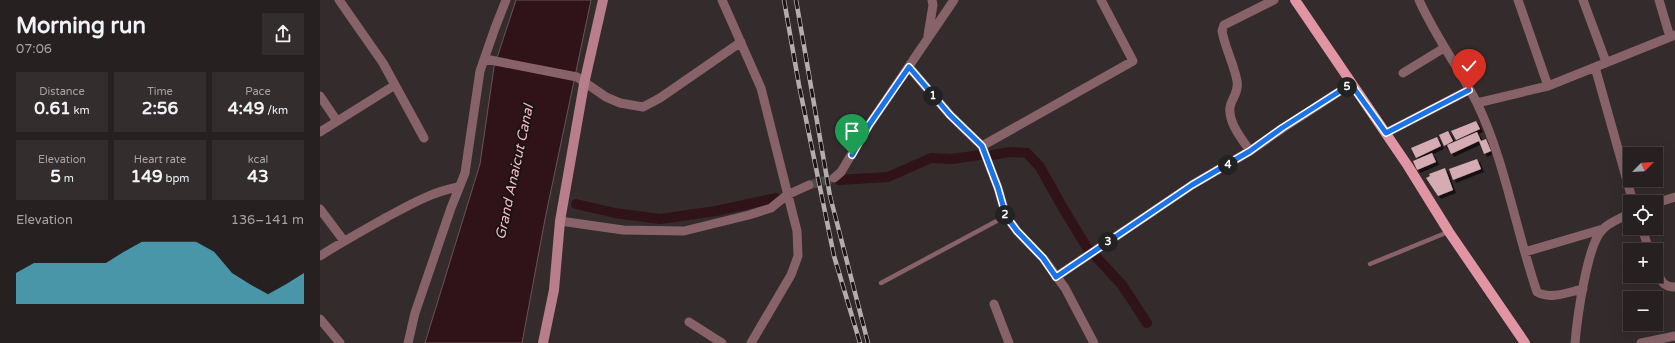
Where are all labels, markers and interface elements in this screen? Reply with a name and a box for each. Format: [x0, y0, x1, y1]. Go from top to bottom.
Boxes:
text: Morning run [16, 13, 146, 39]
button: share [262, 13, 304, 55]
text: 07:06 [16, 41, 52, 57]
pin [1452, 49, 1486, 90]
icon: check [1458, 55, 1480, 77]
pin: 5 [1337, 77, 1357, 97]
text: 5 [1344, 80, 1350, 93]
text: Distance [39, 85, 85, 98]
text: Time [147, 85, 173, 98]
text: Pace [245, 85, 271, 98]
pin: 1 [923, 86, 943, 106]
text: 1 [930, 89, 936, 102]
text: 0.61 [34, 98, 71, 119]
text: 2:56 [142, 98, 178, 119]
text: 4:49 [228, 98, 264, 119]
water label: Grand Anaicut Canal [492, 102, 537, 241]
text: km [71, 104, 90, 117]
text: /km [264, 104, 288, 117]
pin [835, 114, 869, 155]
icon: arrive [841, 120, 863, 142]
north arrow [1623, 147, 1663, 187]
map controls [1623, 147, 1663, 331]
text: Elevation [38, 153, 86, 166]
text: Heart rate [134, 153, 186, 166]
text: kcal [248, 153, 268, 166]
pin: 4 [1218, 155, 1238, 175]
text: 4 [1225, 158, 1231, 171]
text: 5 [50, 166, 61, 187]
text: 149 [131, 166, 163, 187]
text: 43 [247, 166, 269, 187]
text: m [61, 172, 74, 185]
text: bpm [163, 172, 189, 185]
button: locate [1623, 195, 1663, 235]
pin: 2 [995, 205, 1015, 225]
text: 2 [1002, 208, 1008, 221]
text: Elevation [16, 212, 73, 228]
text: 136–141 m [231, 212, 304, 228]
pin: 3 [1098, 232, 1118, 252]
text: 3 [1105, 235, 1111, 248]
button: + [1623, 243, 1663, 283]
button: − [1623, 291, 1663, 331]

